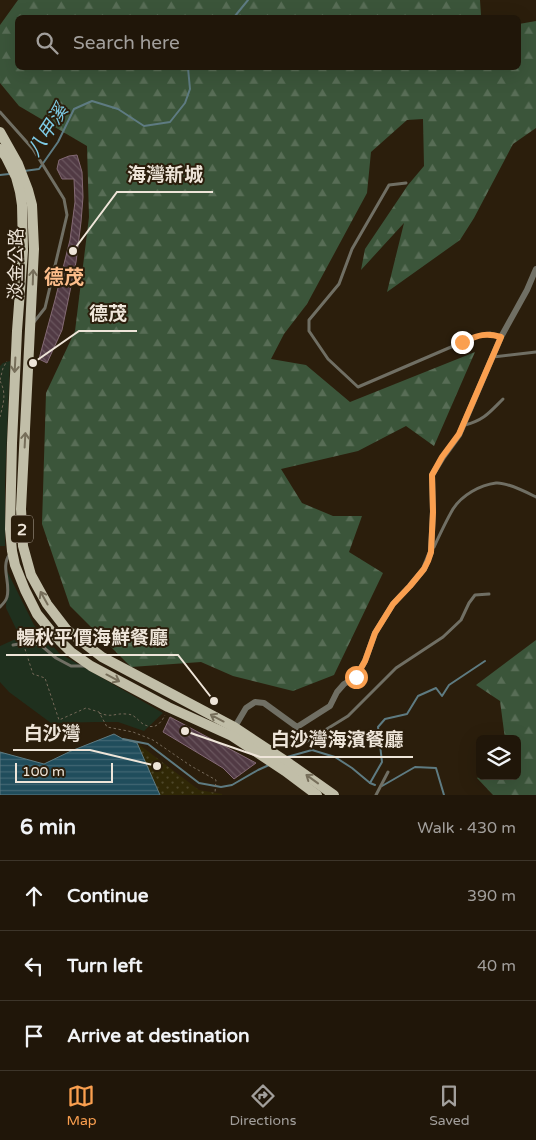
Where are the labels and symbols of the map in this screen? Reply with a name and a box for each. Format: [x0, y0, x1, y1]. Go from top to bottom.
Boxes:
water label: 八甲溪 [23, 98, 74, 160]
callout: 海灣新城 [117, 158, 213, 192]
text: 海灣新城 [127, 164, 203, 186]
street label: 淡金公路 [4, 228, 28, 300]
district label: 德茂 [44, 266, 84, 290]
one-way arrow [28, 270, 37, 286]
callout: 德茂 [79, 297, 137, 331]
text: 德茂 [89, 303, 127, 325]
route end [451, 331, 474, 354]
one-way arrow [11, 357, 20, 373]
one-way arrow [20, 432, 29, 448]
road number: 2 [11, 516, 33, 542]
one-way arrow [38, 591, 48, 605]
callout: 暢秋平價海鮮餐廳 [6, 621, 178, 655]
text: 暢秋平價海鮮餐廳 [16, 627, 168, 649]
route start [345, 666, 368, 689]
one-way arrow [105, 674, 120, 683]
one-way arrow [210, 713, 225, 723]
callout: 白沙灣 [13, 716, 90, 750]
text: 白沙灣 [23, 723, 81, 745]
callout: 白沙灣海濱餐廳 [260, 723, 413, 757]
text: 白沙灣海濱餐廳 [270, 729, 404, 751]
scale bar [15, 760, 112, 783]
one-way arrow [305, 774, 319, 784]

